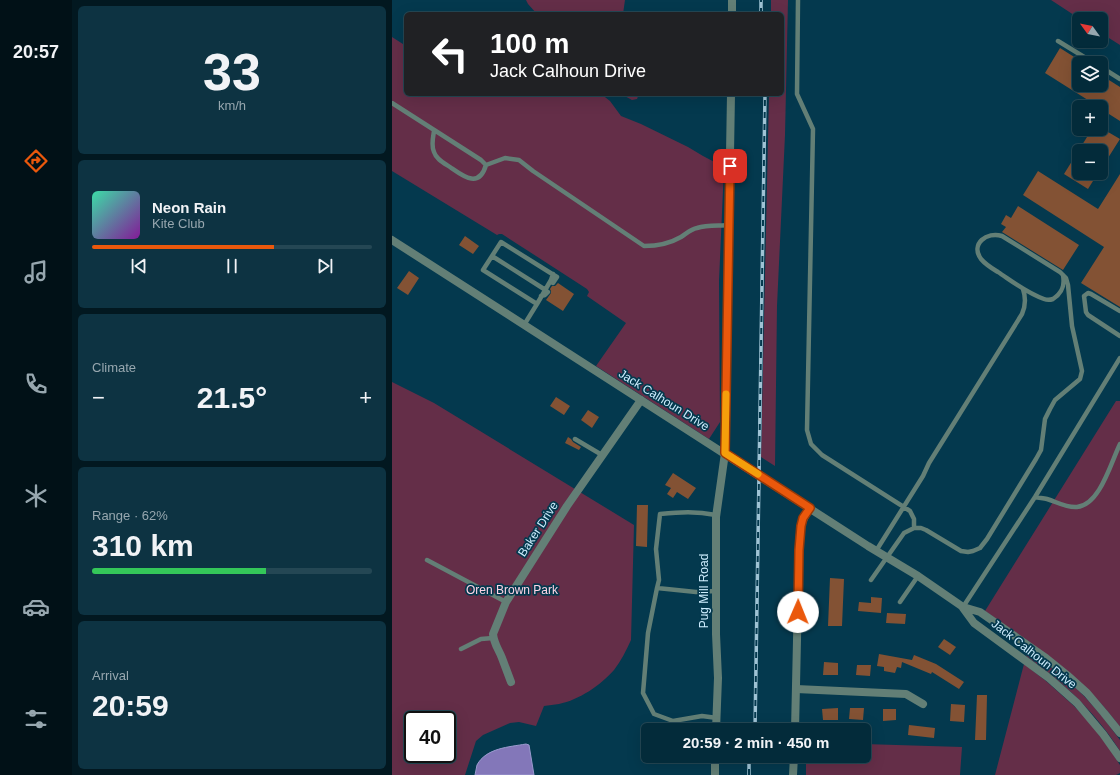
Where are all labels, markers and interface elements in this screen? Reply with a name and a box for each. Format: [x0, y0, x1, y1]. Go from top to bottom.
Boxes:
north arrow [1072, 12, 1108, 48]
map controls [1072, 12, 1108, 180]
icon: left [424, 28, 476, 80]
text: 100 m [490, 28, 569, 59]
text: 20:57 [13, 42, 59, 62]
text: 33 [203, 43, 261, 101]
button: layers [1072, 56, 1108, 92]
text: Jack Calhoun Drive [490, 61, 646, 81]
text: km/h [218, 98, 246, 113]
button: + [1072, 100, 1108, 136]
button: − [1072, 144, 1108, 180]
icon: directions [22, 147, 50, 175]
pin [713, 149, 747, 183]
icon: arrive [719, 155, 741, 177]
text: Neon Rain [152, 199, 226, 216]
text: Kite Club [152, 216, 205, 231]
icon: previous [128, 255, 150, 277]
icon: pause [221, 255, 243, 277]
icon: next [314, 255, 336, 277]
icon: music [22, 258, 50, 286]
text: Climate [92, 360, 136, 375]
street label: Jack Calhoun Drive [616, 366, 712, 434]
icon: phone [22, 370, 50, 398]
text: 21.5° [197, 381, 267, 414]
text: − [92, 385, 105, 410]
text: + [359, 385, 372, 410]
icon: climate [22, 482, 50, 510]
street label: Baker Drive [515, 499, 561, 559]
text: Range · 62% [92, 508, 168, 523]
text: 310 km [92, 529, 194, 562]
street label: Pug Mill Road [697, 554, 711, 628]
park label: Oren Brown Park [466, 583, 559, 597]
position arrow [777, 591, 819, 633]
icon: car [22, 593, 50, 621]
street label: Jack Calhoun Drive [989, 616, 1080, 692]
text: Arrival [92, 668, 129, 683]
text: 20:59 [92, 689, 169, 722]
icon: filters [22, 705, 50, 733]
speed limit sign: 40 [404, 711, 456, 763]
text: 20:59 · 2 min · 450 m [683, 734, 829, 751]

